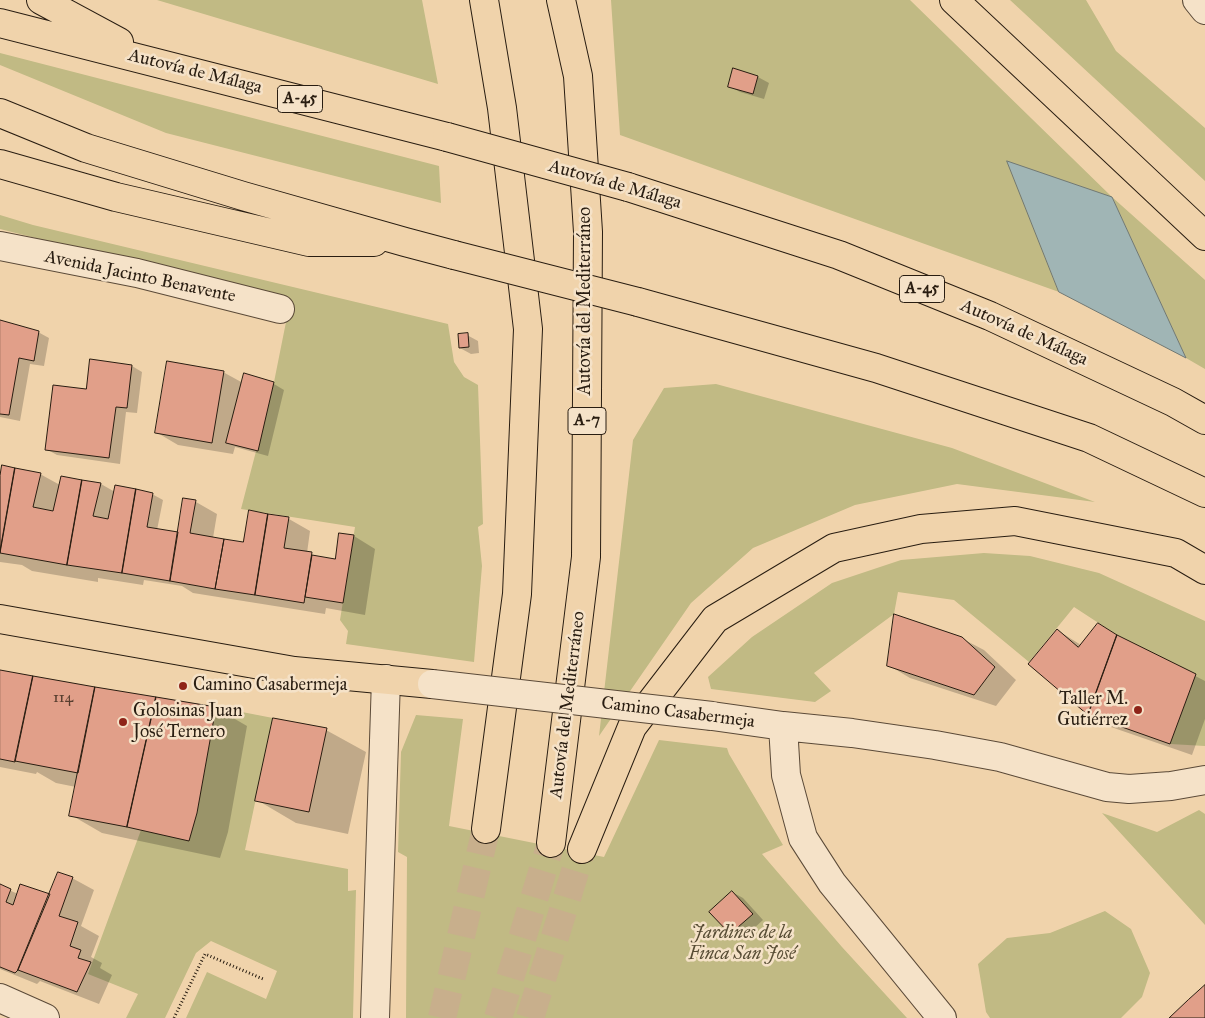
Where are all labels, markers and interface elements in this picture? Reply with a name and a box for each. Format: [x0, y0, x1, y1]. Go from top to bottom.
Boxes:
street label: Autovía de Málaga [126, 45, 264, 99]
road number: A-45 [278, 86, 322, 112]
street label: Autovía de Málaga [546, 156, 684, 214]
street label: Autovía del Mediterráneo [575, 207, 597, 395]
street label: Avenida Jacinto Benavente [43, 246, 237, 308]
road number: A-45 [900, 276, 944, 302]
street label: Autovía de Málaga [957, 295, 1091, 371]
road number: A-7 [568, 408, 606, 434]
street label: Autovía del Mediterráneo [546, 610, 590, 800]
place label: Camino Casabermeja [193, 675, 347, 697]
marker: Camino Casabermeja [177, 680, 189, 692]
house number: 114 [53, 689, 73, 707]
place label: Taller M. Gutiérrez [1057, 689, 1128, 732]
street label: Camino Casabermeja [600, 693, 756, 733]
place label: Golosinas Juan José Ternero [133, 701, 242, 744]
marker: Taller M. Gutiérrez [1132, 704, 1144, 716]
marker: Golosinas Juan José Ternero [117, 716, 129, 728]
park label: Jardines de la Finca San José [688, 923, 796, 966]

